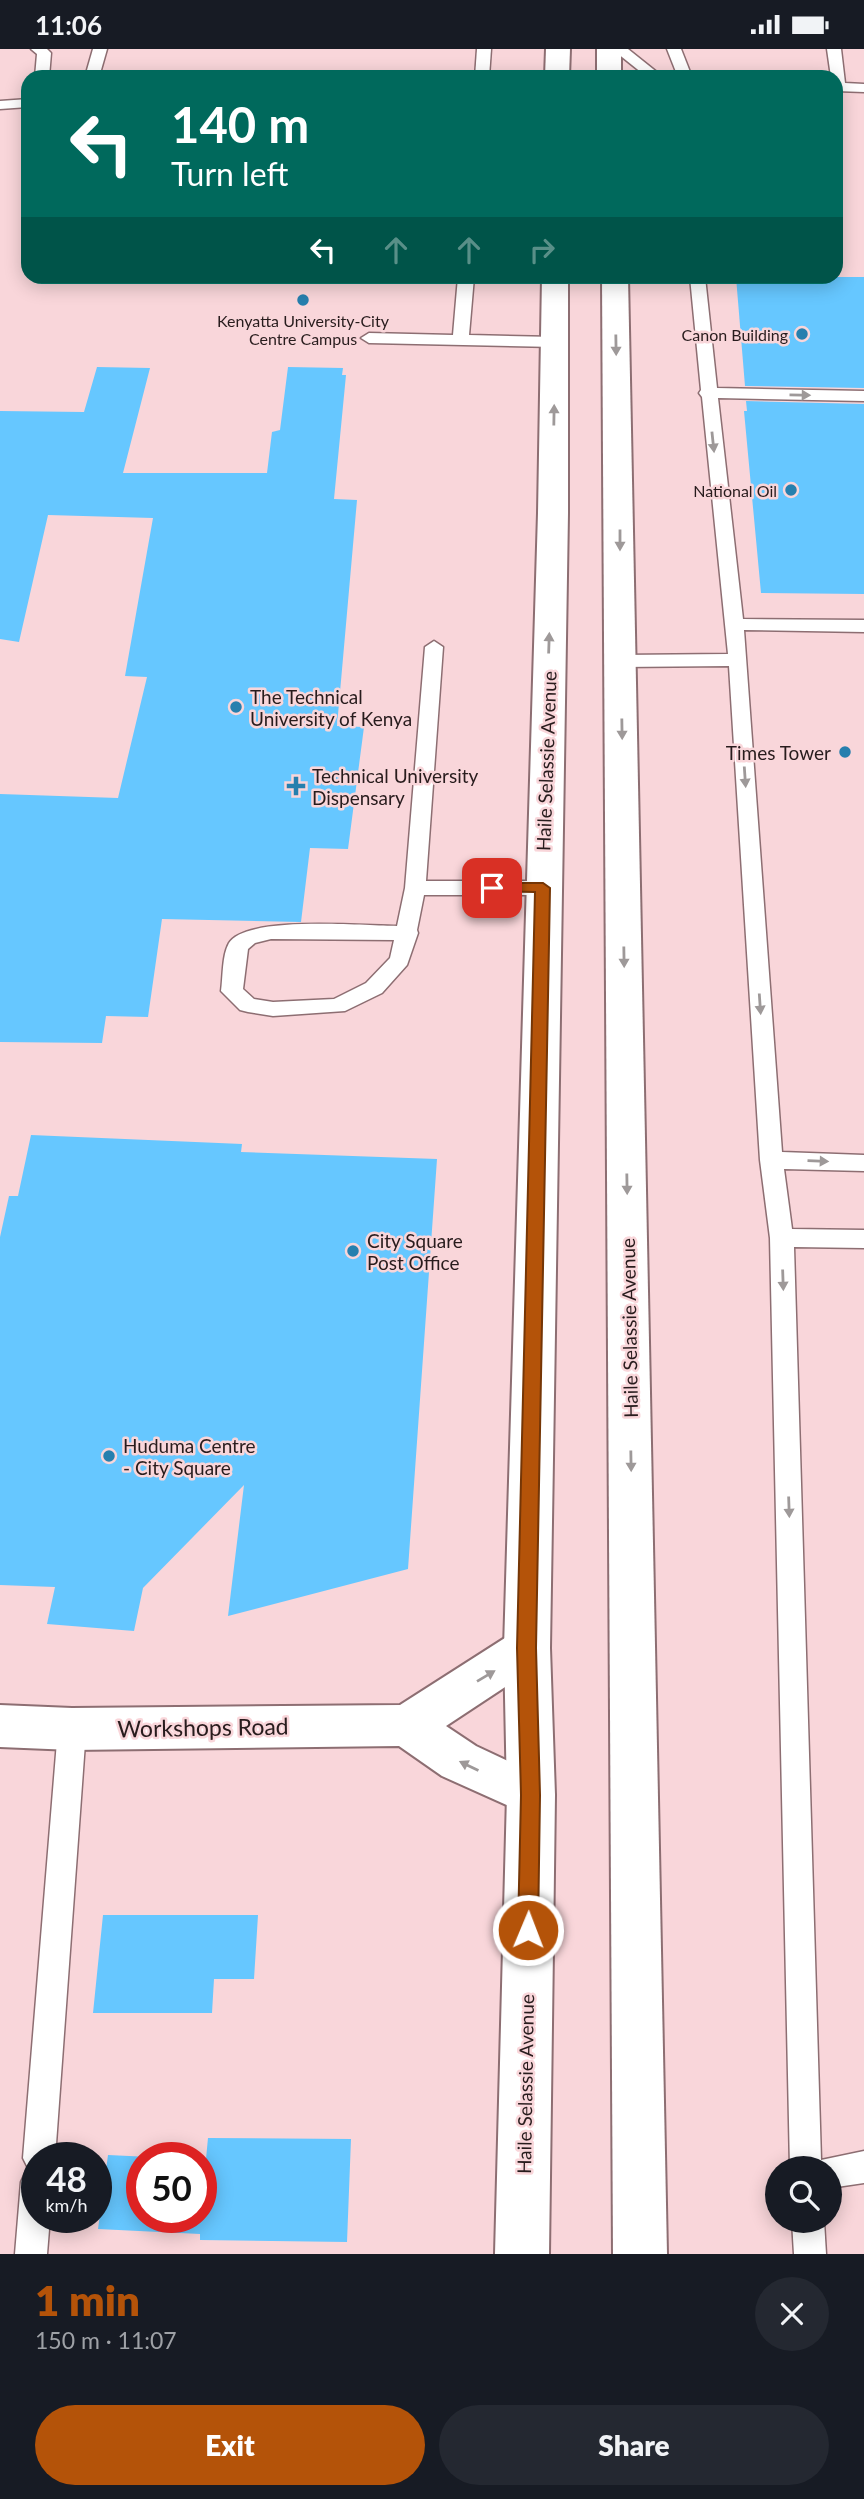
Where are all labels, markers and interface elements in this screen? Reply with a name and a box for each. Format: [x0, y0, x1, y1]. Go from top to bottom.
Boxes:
text: 11:06 [35, 9, 102, 41]
text: 140 m [171, 95, 309, 153]
icon: left [56, 98, 147, 189]
text: Turn left [171, 154, 288, 193]
icon: left [304, 231, 342, 269]
icon: ahead [377, 231, 415, 269]
icon: ahead [450, 231, 488, 269]
icon: right [523, 231, 561, 269]
marker: Kenyatta University-City Centre Campus [295, 292, 311, 308]
place label: Kenyatta University-City Centre Campus [217, 311, 390, 348]
place label: Canon Building [682, 325, 788, 344]
marker: Canon Building [794, 326, 810, 342]
one-way arrow [610, 334, 622, 356]
one-way arrow [789, 389, 811, 401]
one-way arrow [548, 404, 560, 426]
one-way arrow [707, 431, 718, 453]
place label: National Oil [693, 481, 777, 500]
marker: National Oil [783, 482, 799, 498]
one-way arrow [614, 530, 626, 552]
one-way arrow [544, 631, 555, 653]
street label: Haile Selassie Avenue [531, 671, 561, 851]
place label: The Technical University of Kenya [250, 685, 412, 730]
marker: The Technical University of Kenya [228, 699, 244, 715]
one-way arrow [616, 719, 628, 741]
place label: Times Tower [726, 741, 831, 764]
marker: Times Tower [837, 744, 853, 760]
place label: Technical University Dispensary [312, 764, 479, 809]
one-way arrow [740, 767, 751, 789]
marker: Technical University Dispensary [286, 776, 306, 796]
pin [462, 858, 522, 918]
icon: arrive [473, 869, 511, 907]
one-way arrow [619, 946, 630, 968]
one-way arrow [755, 994, 766, 1016]
one-way arrow [807, 1156, 829, 1167]
one-way arrow [621, 1174, 633, 1196]
place label: City Square Post Office [367, 1229, 463, 1274]
street label: Haile Selassie Avenue [616, 1238, 642, 1418]
marker: City Square Post Office [345, 1243, 361, 1259]
one-way arrow [777, 1269, 788, 1291]
place label: Huduma Centre - City Square [123, 1434, 255, 1479]
marker: Huduma Centre - City Square [101, 1448, 117, 1464]
one-way arrow [625, 1450, 637, 1472]
one-way arrow [783, 1496, 794, 1518]
one-way arrow [476, 1670, 496, 1683]
street label: Workshops Road [117, 1712, 289, 1742]
one-way arrow [459, 1760, 479, 1771]
position arrow [491, 1893, 565, 1967]
street label: Haile Selassie Avenue [512, 1994, 538, 2174]
speed limit sign: 50 [126, 2142, 217, 2233]
map controls [765, 2156, 842, 2233]
button: search [765, 2156, 842, 2233]
text: 48 [46, 2157, 87, 2199]
text: km/h [45, 2194, 88, 2216]
text: 1 min [35, 2275, 140, 2325]
button: close [755, 2277, 829, 2351]
text: 150 m · 11:07 [35, 2326, 177, 2354]
button: Exit [35, 2405, 425, 2485]
button: Share [439, 2405, 829, 2485]

